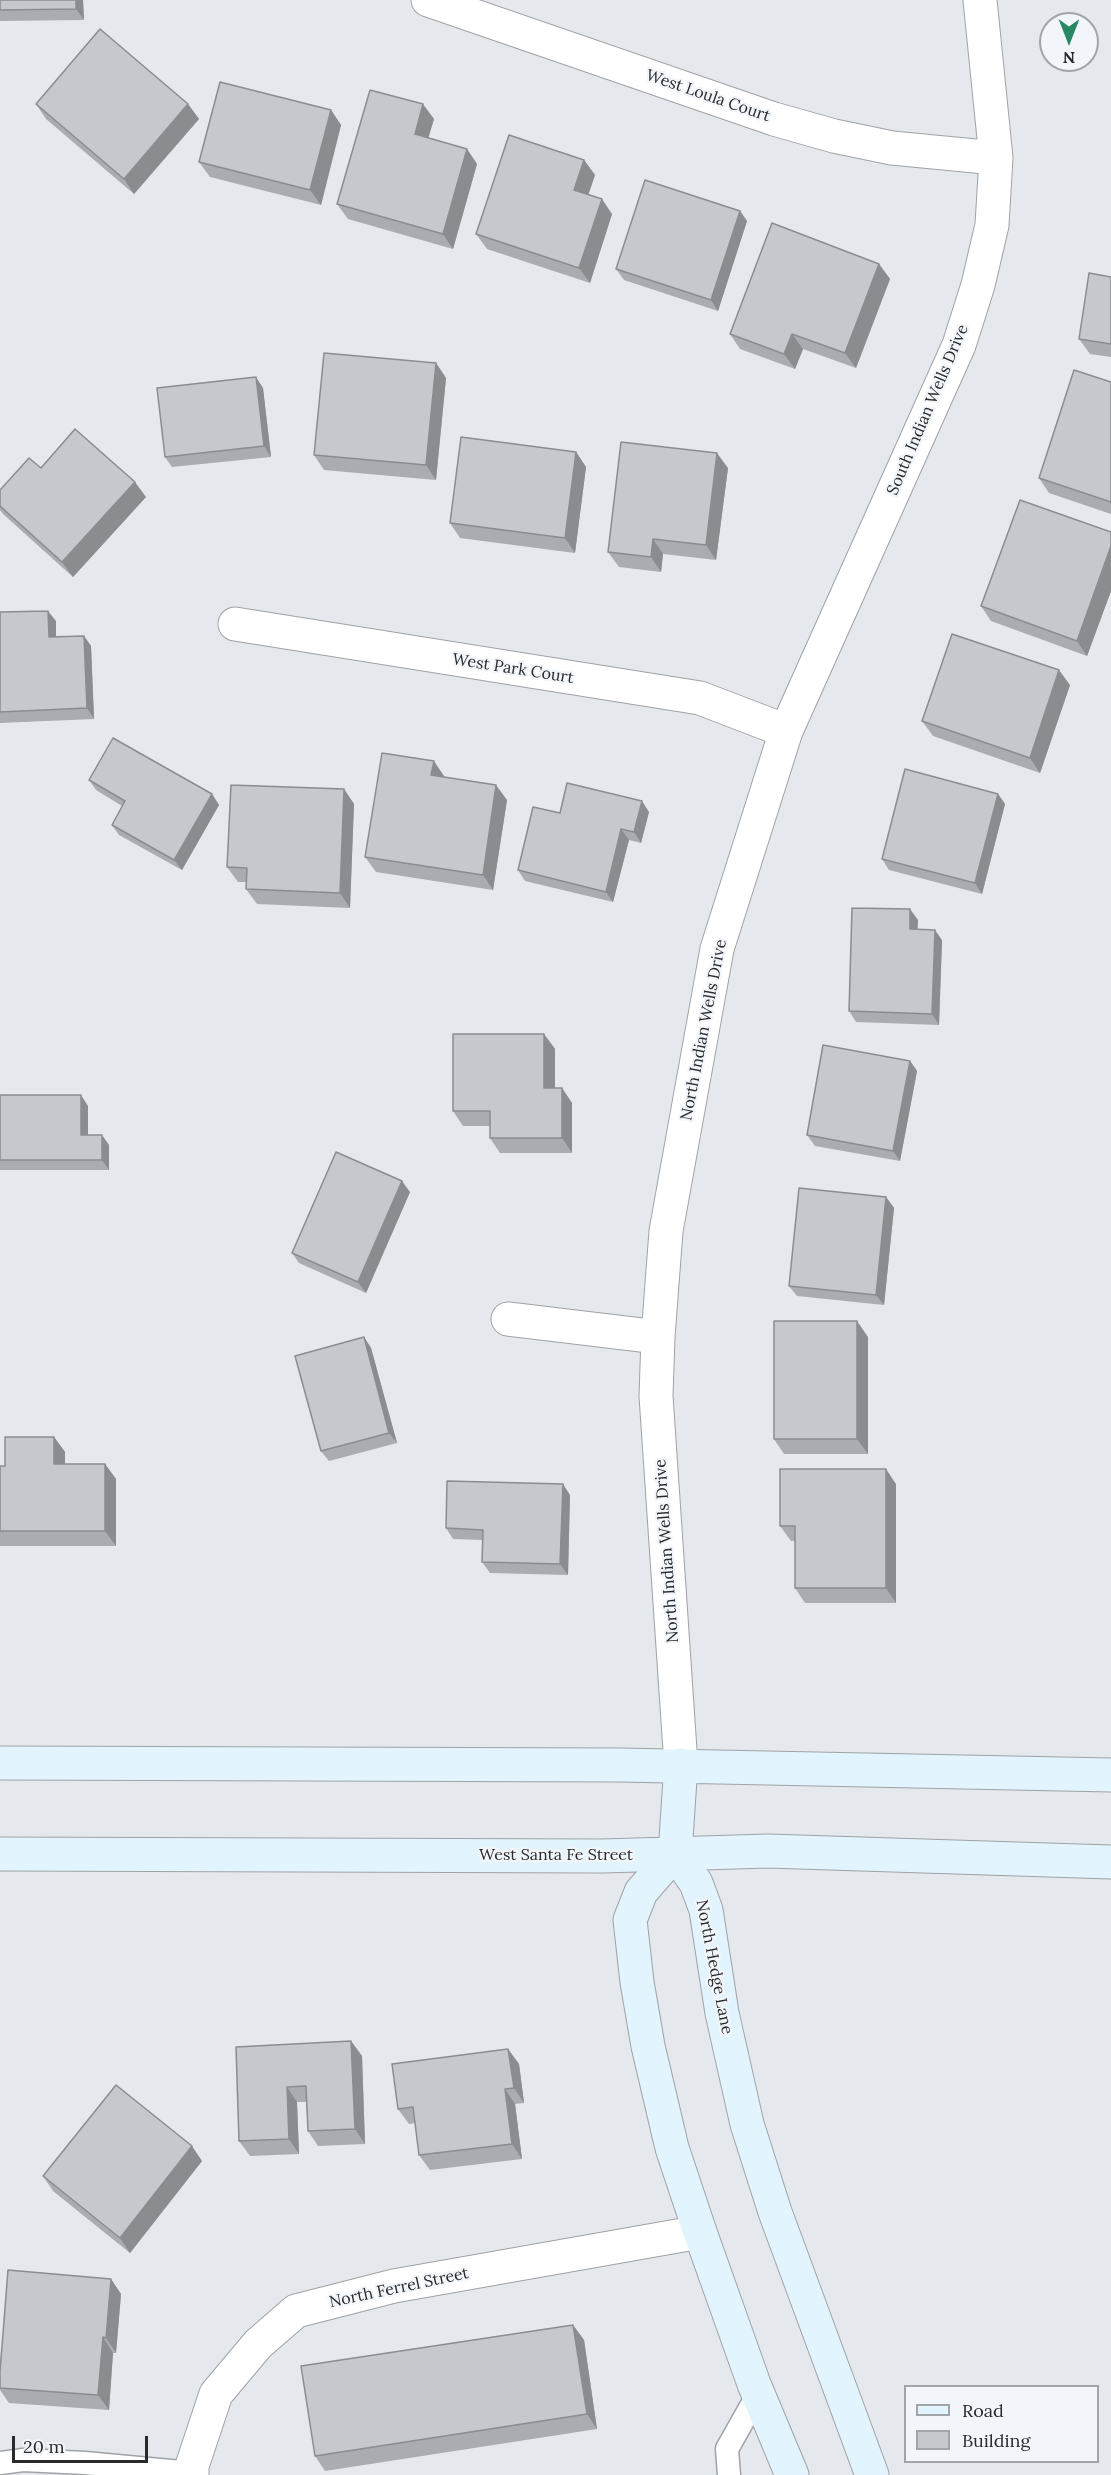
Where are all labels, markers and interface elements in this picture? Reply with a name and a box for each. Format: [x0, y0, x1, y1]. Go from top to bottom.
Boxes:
north arrow [1039, 12, 1099, 72]
text: N [1063, 48, 1075, 68]
street label: West Loula Court [643, 66, 773, 126]
street label: South Indian Wells Drive [883, 322, 973, 498]
street label: West Park Court [451, 650, 575, 688]
street label: North Indian Wells Drive [677, 938, 731, 1122]
street label: North Indian Wells Drive [651, 1459, 683, 1643]
street label: West Santa Fe Street [479, 1845, 633, 1865]
street label: North Hedge Lane [692, 1898, 736, 2036]
street label: North Ferrel Street [328, 2264, 470, 2312]
legend [904, 2385, 1099, 2463]
text: Road [962, 2399, 1004, 2422]
scale bar [15, 2424, 152, 2462]
text: Building [962, 2429, 1030, 2452]
text: 20 m [23, 2435, 65, 2458]

